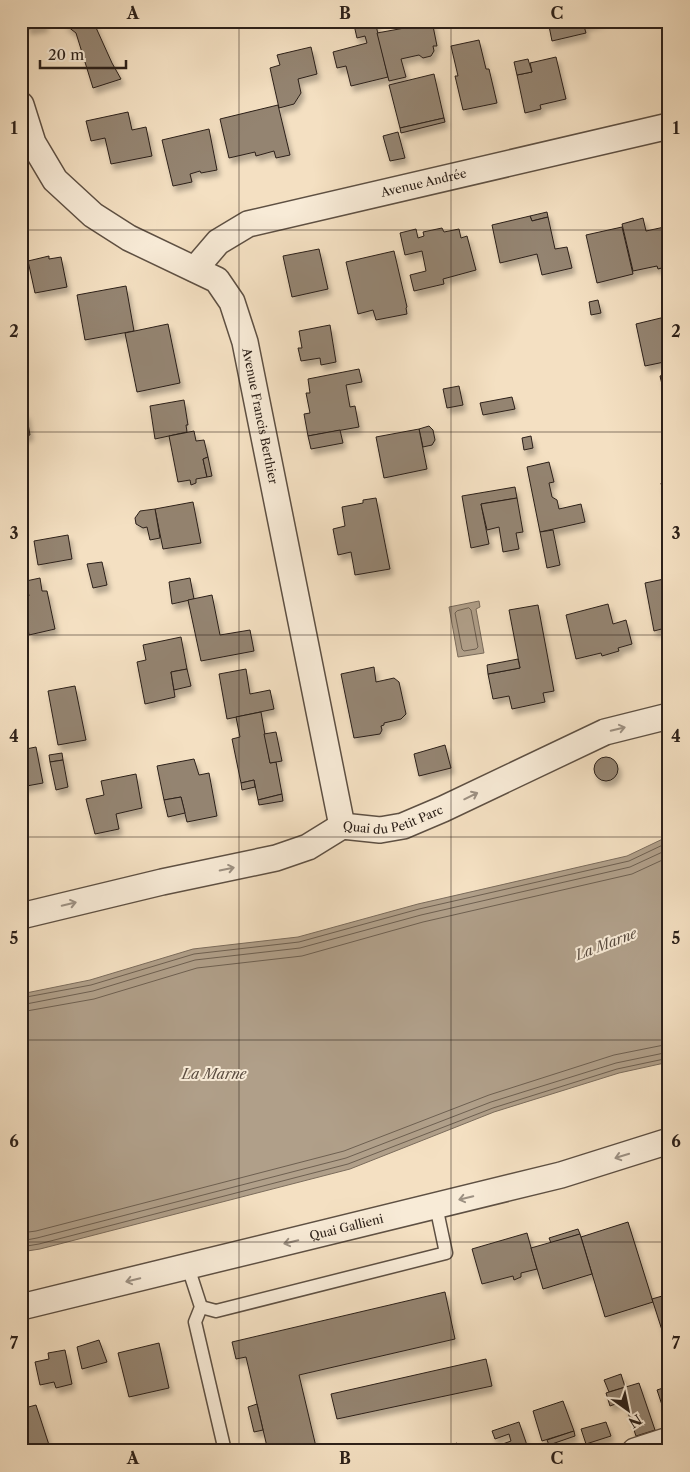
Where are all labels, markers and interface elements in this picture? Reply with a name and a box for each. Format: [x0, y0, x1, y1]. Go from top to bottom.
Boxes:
text: A [126, 3, 140, 23]
text: B [339, 3, 351, 23]
text: C [551, 3, 563, 23]
scale bar [40, 38, 126, 70]
text: 20 m [48, 45, 84, 64]
text: 1 [10, 118, 18, 138]
text: 1 [672, 118, 680, 138]
street label: Avenue Andrée [378, 165, 468, 200]
text: 2 [9, 321, 19, 341]
text: 2 [671, 321, 681, 341]
street label: Avenue Francis Berthier [239, 346, 281, 485]
text: 3 [9, 523, 19, 543]
text: 3 [671, 523, 681, 543]
one-way arrow [610, 724, 626, 733]
text: 4 [9, 726, 19, 746]
text: 4 [671, 726, 681, 746]
one-way arrow [463, 791, 478, 801]
street label: Quai du Petit Parc [342, 802, 445, 837]
one-way arrow [219, 863, 235, 873]
one-way arrow [60, 899, 76, 908]
water label: La Marne [572, 924, 641, 964]
text: 5 [10, 928, 19, 948]
text: 5 [672, 928, 681, 948]
water label: La Marne [181, 1065, 248, 1083]
text: 6 [9, 1131, 19, 1151]
text: 6 [671, 1131, 681, 1151]
one-way arrow [615, 1151, 631, 1161]
one-way arrow [458, 1194, 474, 1204]
street label: Quai Gallieni [308, 1211, 385, 1243]
one-way arrow [283, 1238, 299, 1247]
one-way arrow [125, 1276, 141, 1285]
text: 7 [10, 1333, 19, 1353]
text: 7 [672, 1333, 681, 1353]
north arrow [602, 1384, 652, 1434]
text: N [625, 1410, 645, 1432]
text: A [126, 1448, 140, 1468]
text: B [339, 1448, 351, 1468]
text: C [551, 1448, 563, 1468]

